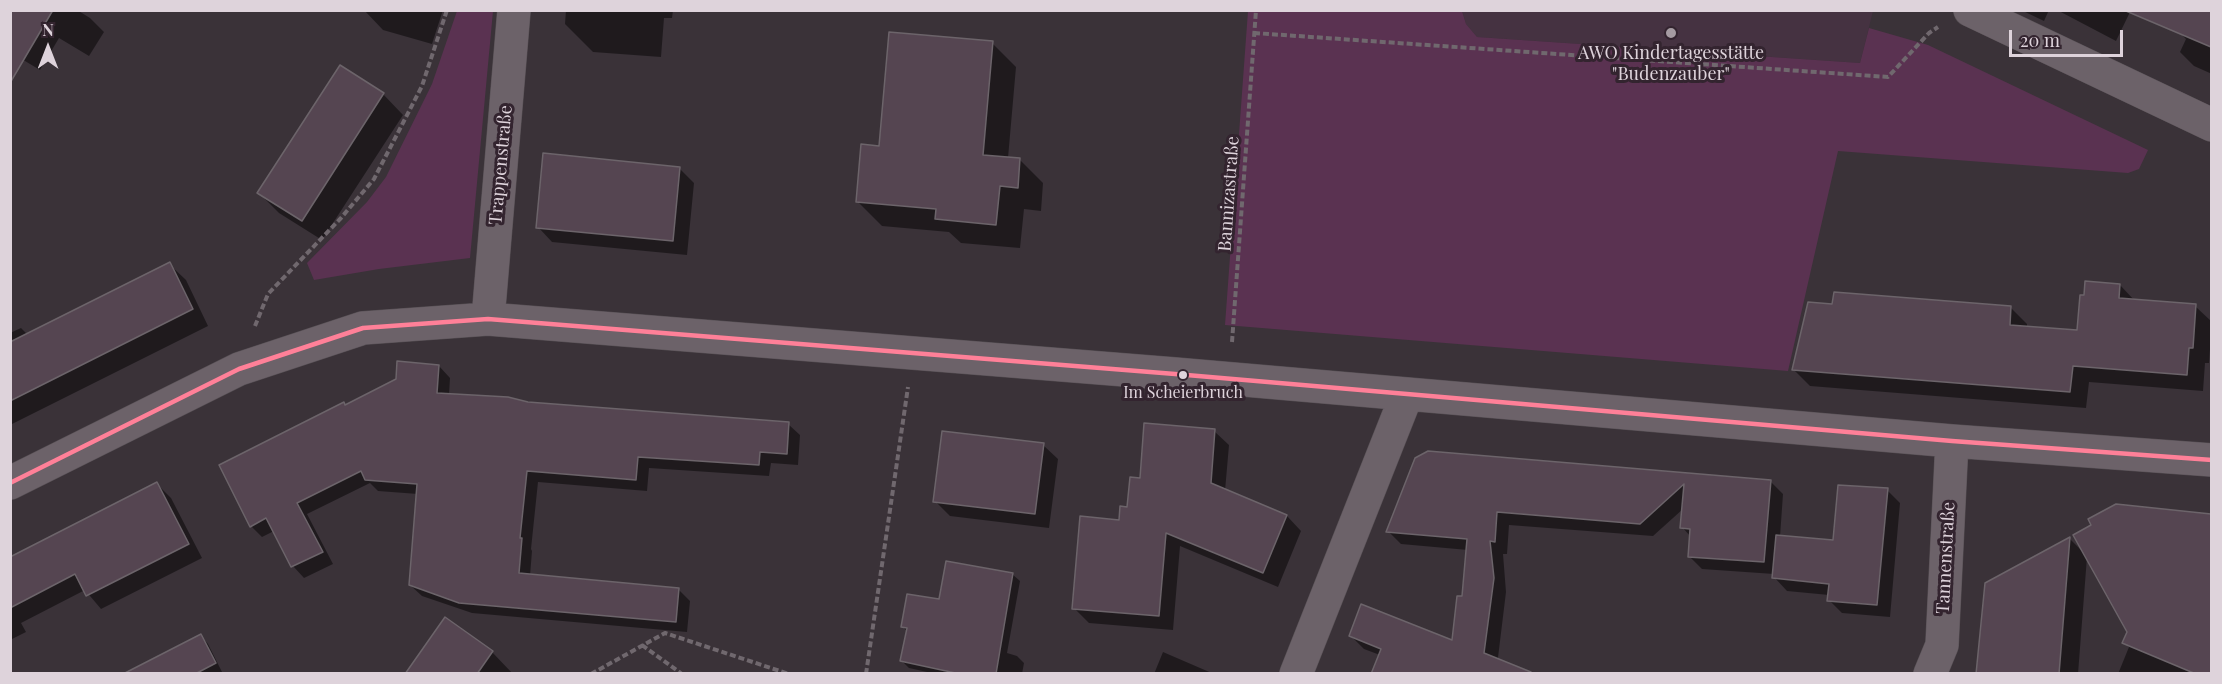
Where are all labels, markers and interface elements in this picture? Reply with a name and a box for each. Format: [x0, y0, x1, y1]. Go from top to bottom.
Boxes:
north arrow [18, 18, 78, 78]
scale bar [2012, 18, 2126, 56]
text: N [42, 19, 54, 40]
marker: AWO Kindertagesstätte "Budenzauber" [1664, 26, 1678, 40]
text: 20 m [2020, 28, 2060, 52]
place label: AWO Kindertagesstätte "Budenzauber" [1578, 42, 1764, 84]
street label: Trappenstraße [485, 104, 517, 226]
street label: Bannizastraße [1214, 136, 1244, 252]
marker: Im Scheierbruch [1177, 369, 1189, 381]
place label: Im Scheierbruch [1123, 383, 1243, 403]
street label: Tannenstraße [1932, 501, 1960, 615]

